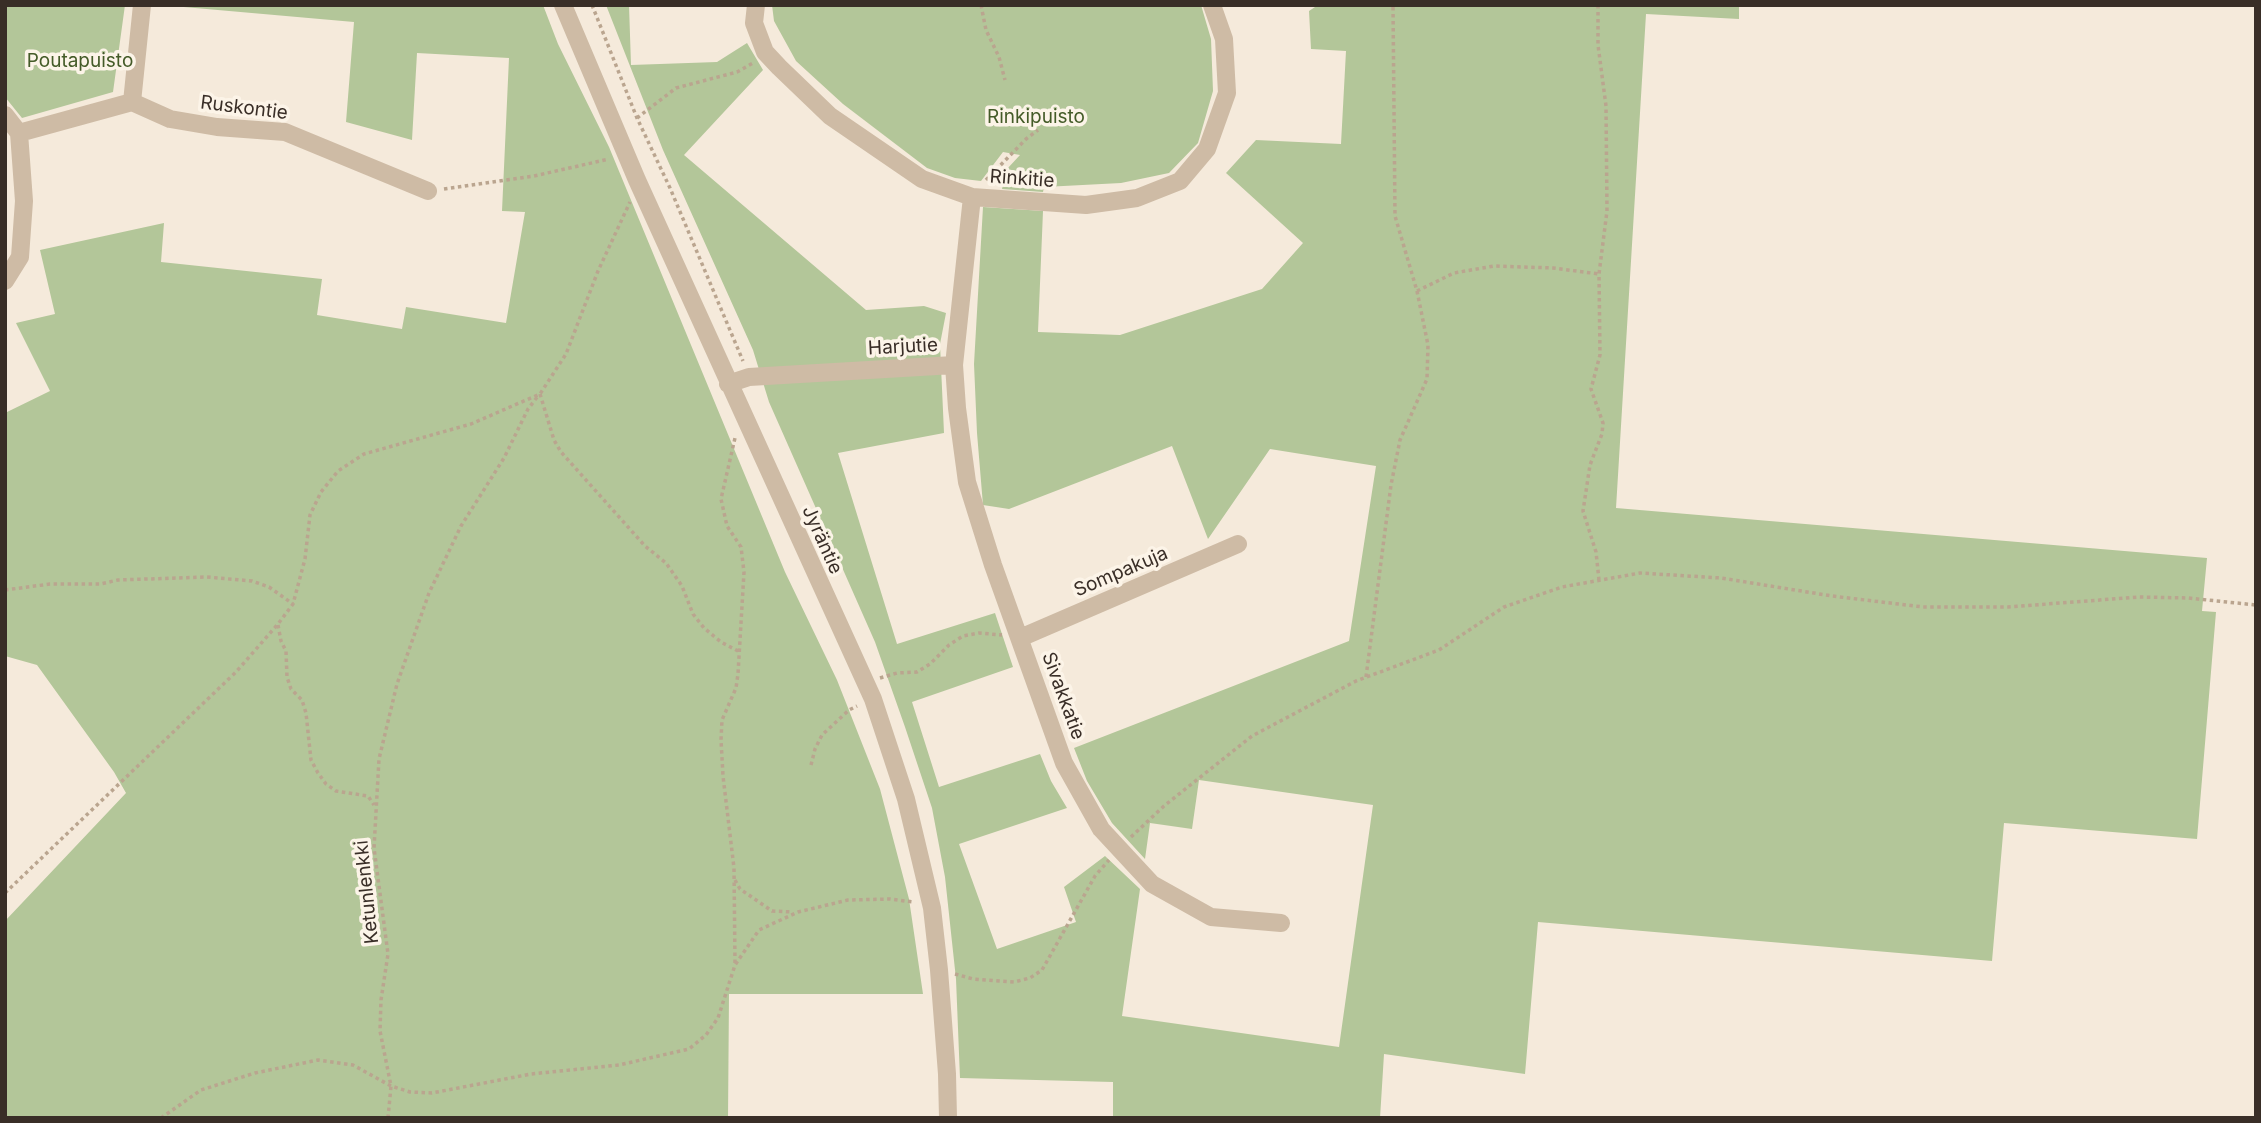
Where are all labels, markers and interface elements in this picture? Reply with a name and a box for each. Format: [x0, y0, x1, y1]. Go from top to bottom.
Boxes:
park label: Poutapuisto [27, 50, 133, 72]
street label: Ruskontie [199, 91, 289, 125]
park label: Rinkipuisto [987, 106, 1085, 128]
street label: Rinkitie [989, 165, 1055, 193]
street label: Harjutie [867, 334, 939, 360]
street label: Jyräntie [797, 502, 847, 578]
street label: Sompakuja [1071, 542, 1171, 602]
street label: Sivakkatie [1037, 649, 1089, 743]
street label: Ketunlenkki [350, 839, 384, 945]

